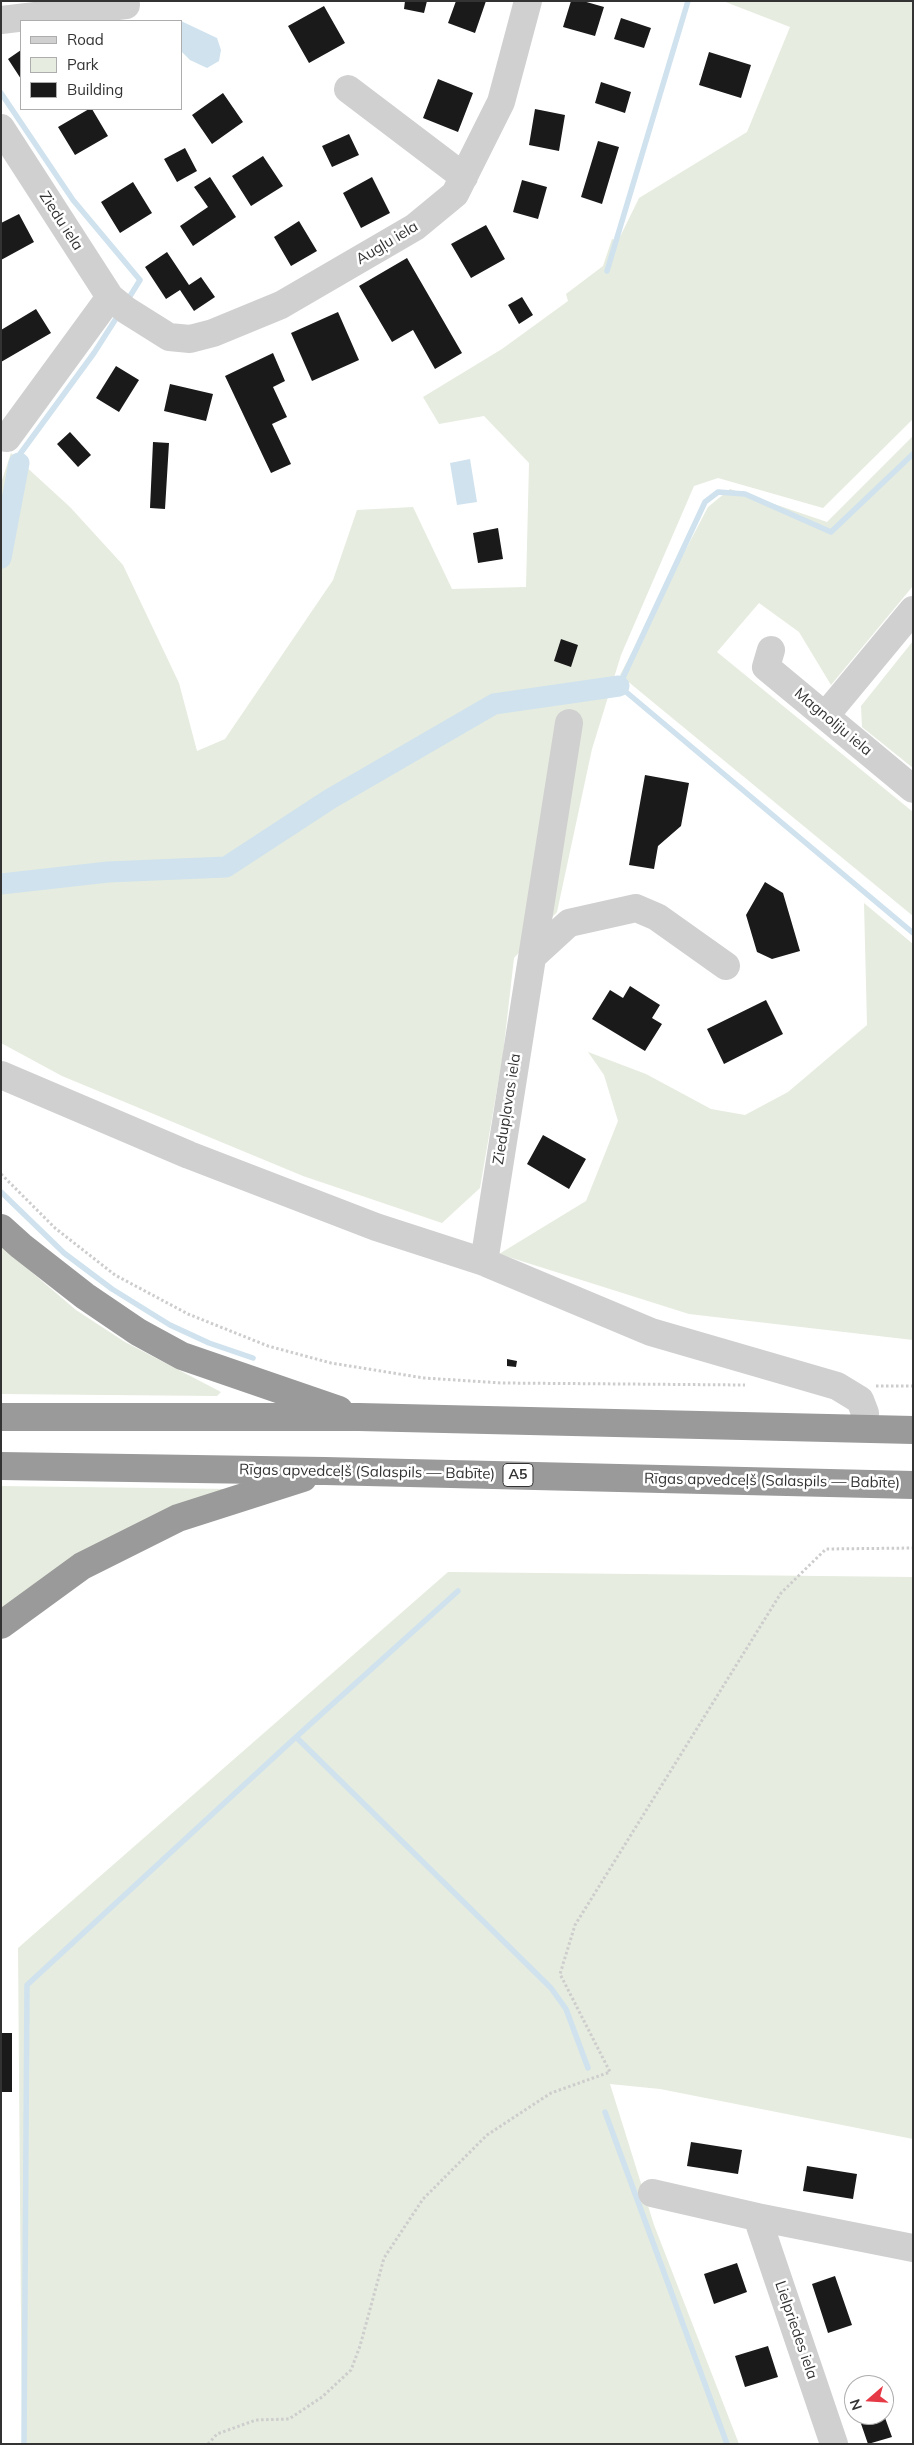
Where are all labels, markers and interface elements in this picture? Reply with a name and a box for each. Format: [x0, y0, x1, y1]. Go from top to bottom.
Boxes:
legend [20, 20, 182, 110]
text: Road [67, 30, 104, 49]
text: Park [67, 55, 99, 74]
text: Building [67, 80, 123, 99]
street label: Ziedu iela [35, 188, 87, 254]
street label: Augļu iela [353, 217, 421, 269]
street label: Magnoliju iela [791, 684, 875, 760]
street label: Ziedupļavas iela [489, 1052, 525, 1166]
street label: Rīgas apvedceļš (Salaspils — Babīte) [239, 1461, 495, 1483]
road number: A5 [503, 1464, 533, 1486]
street label: Rīgas apvedceļš (Salaspils — Babīte) [644, 1470, 900, 1492]
street label: Lielpriedes iela [771, 2279, 821, 2381]
north arrow [844, 2375, 894, 2425]
text: N [846, 2397, 866, 2412]

